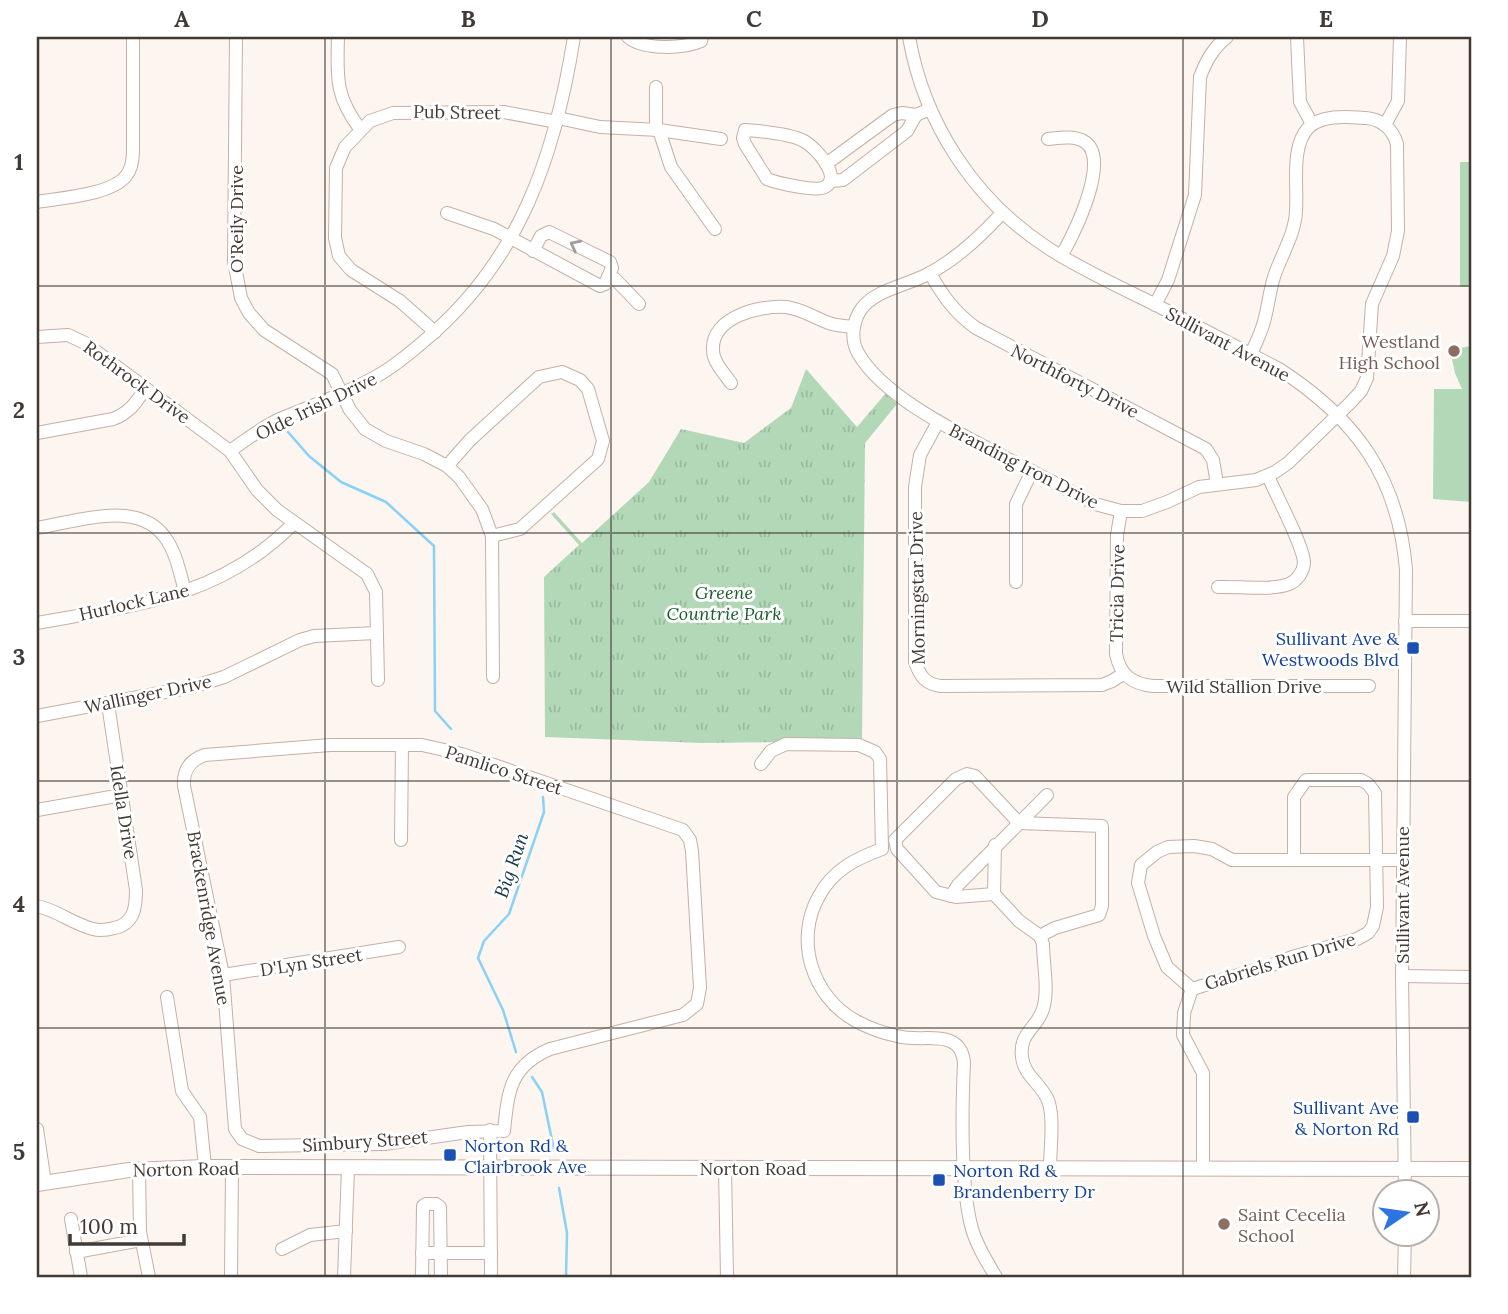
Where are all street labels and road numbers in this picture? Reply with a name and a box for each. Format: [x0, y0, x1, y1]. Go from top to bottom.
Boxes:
street label: Pub Street [413, 100, 501, 124]
street label: O'Reily Drive [225, 165, 248, 273]
street label: Sullivant Avenue [1162, 302, 1294, 387]
street label: Rothrock Drive [79, 335, 195, 429]
street label: Northforty Drive [1007, 339, 1143, 423]
street label: Olde Irish Drive [252, 367, 381, 445]
street label: Branding Iron Drive [945, 418, 1103, 514]
street label: Morningstar Drive [904, 511, 930, 665]
street label: Tricia Drive [1105, 544, 1129, 642]
street label: Hurlock Lane [77, 578, 192, 626]
street label: Wallinger Drive [82, 669, 214, 719]
street label: Wild Stallion Drive [1166, 675, 1322, 698]
street label: Pamlico Street [442, 740, 566, 800]
street label: Idella Drive [105, 763, 143, 861]
street label: Sullivant Avenue [1391, 826, 1414, 964]
street label: Brackenridge Avenue [182, 829, 236, 1007]
street label: Gabriels Run Drive [1202, 927, 1359, 995]
street label: D'Lyn Street [258, 943, 364, 981]
street label: Simbury Street [301, 1125, 429, 1157]
street label: Norton Road [132, 1157, 240, 1181]
street label: Norton Road [700, 1157, 807, 1180]

